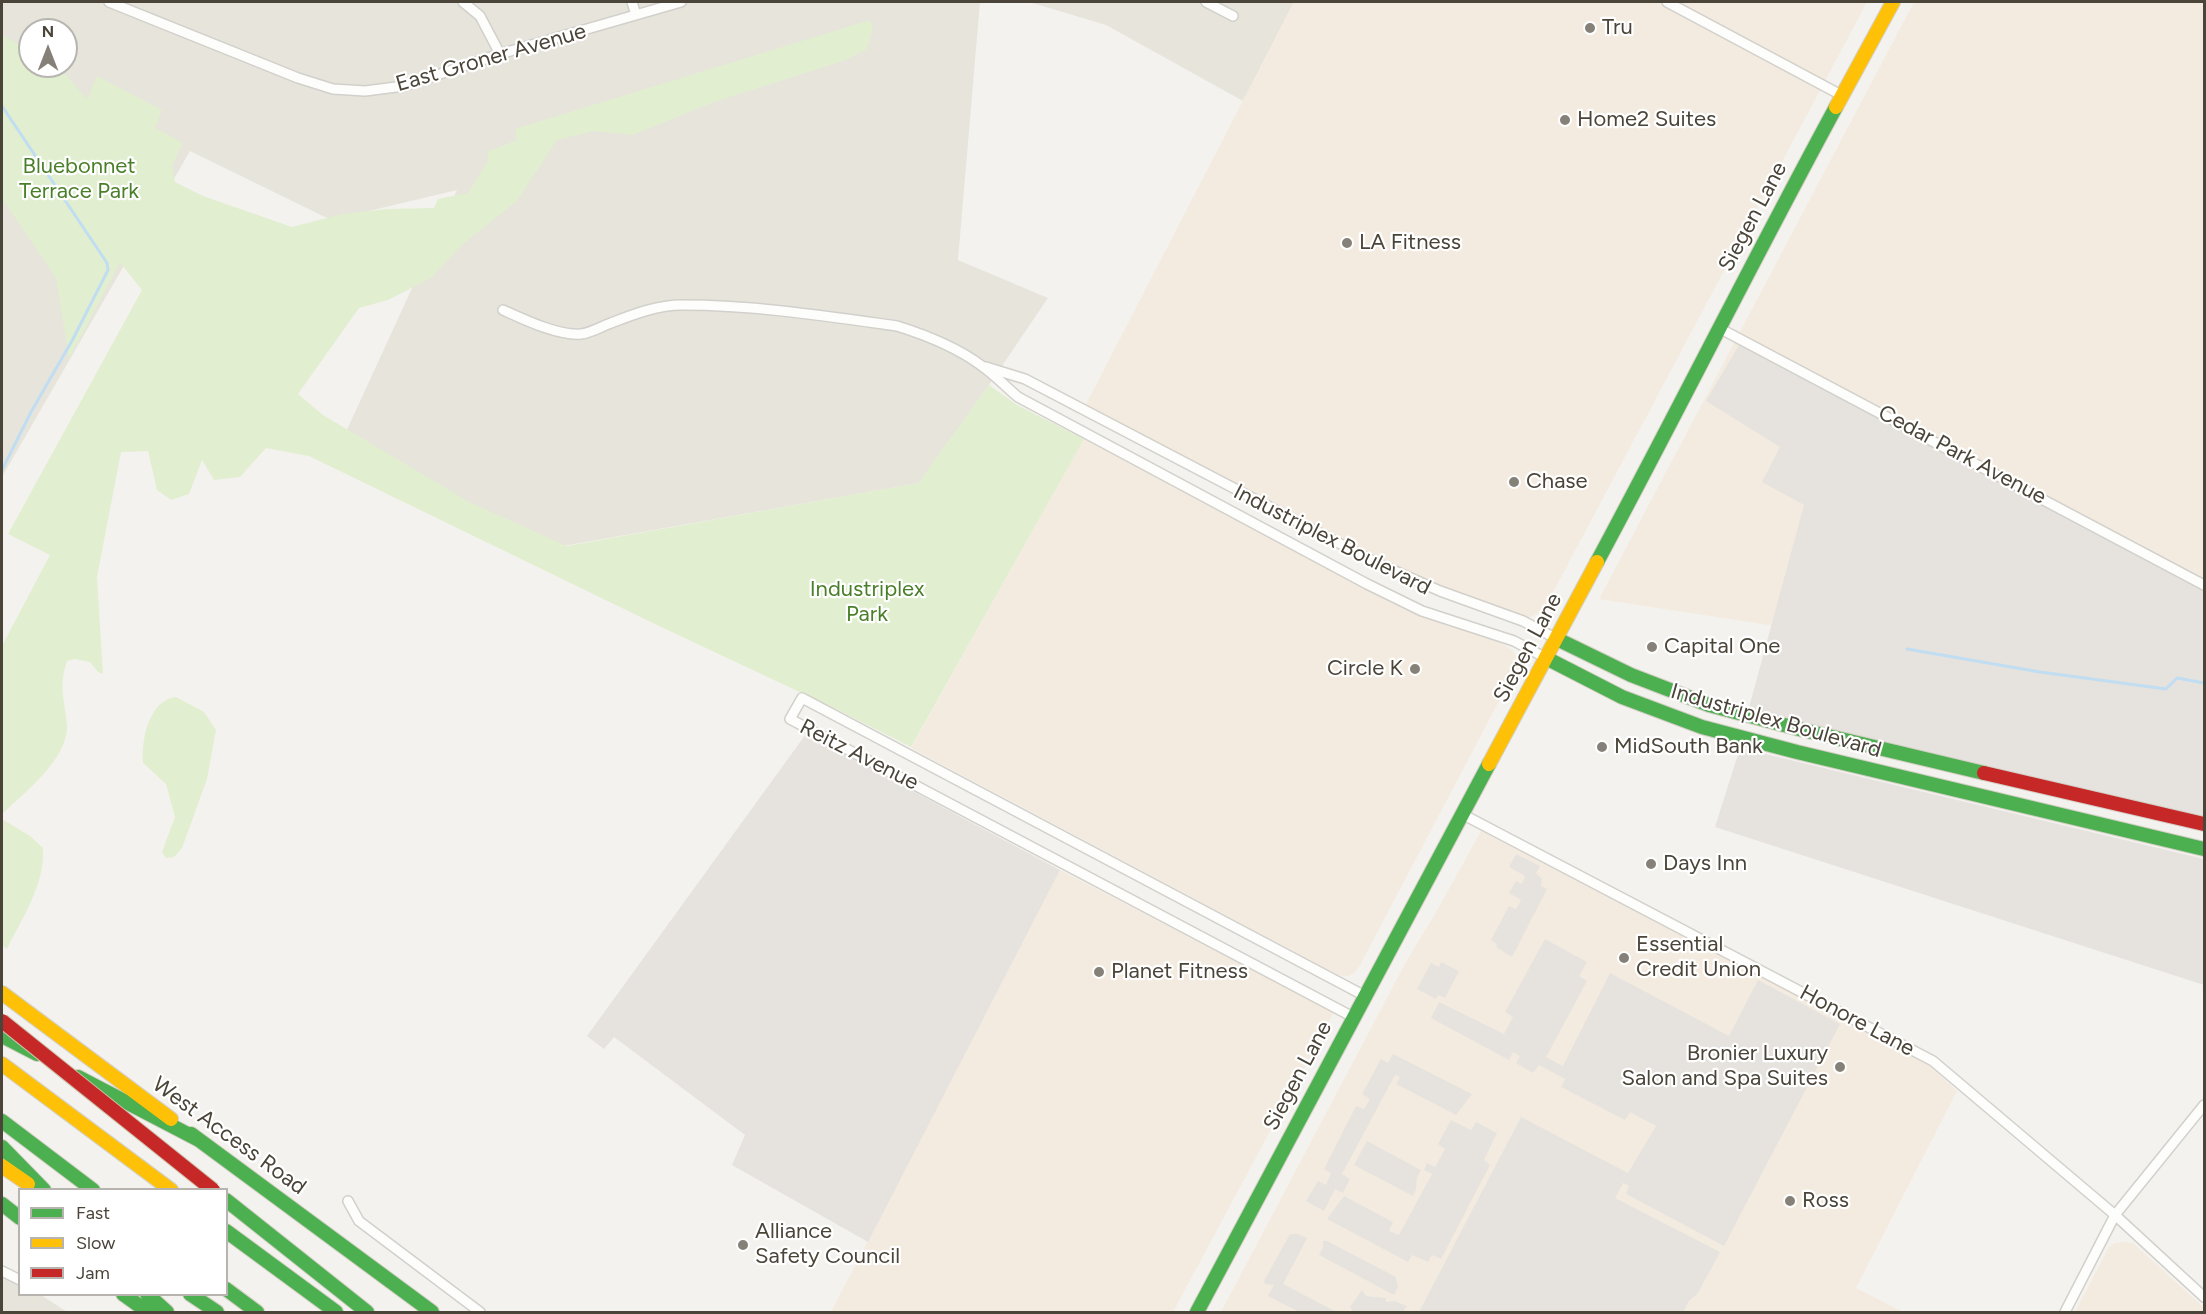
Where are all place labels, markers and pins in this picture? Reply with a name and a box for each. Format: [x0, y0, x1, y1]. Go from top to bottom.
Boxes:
place label: Tru [1602, 15, 1633, 41]
marker: Tru [1583, 21, 1597, 35]
place label: Home2 Suites [1577, 107, 1716, 133]
marker: Home2 Suites [1558, 113, 1572, 127]
place label: LA Fitness [1359, 230, 1461, 256]
marker: LA Fitness [1340, 236, 1354, 250]
place label: Chase [1526, 469, 1588, 495]
marker: Chase [1507, 475, 1521, 489]
place label: Capital One [1664, 634, 1780, 660]
marker: Capital One [1645, 640, 1659, 654]
place label: Circle K [1327, 656, 1403, 682]
marker: Circle K [1408, 662, 1422, 676]
place label: MidSouth Bank [1614, 734, 1763, 760]
marker: MidSouth Bank [1595, 740, 1609, 754]
place label: Days Inn [1663, 851, 1747, 877]
marker: Days Inn [1644, 857, 1658, 871]
place label: Essential Credit Union [1636, 932, 1761, 984]
marker: Essential Credit Union [1617, 951, 1631, 965]
place label: Planet Fitness [1111, 959, 1248, 985]
marker: Planet Fitness [1092, 965, 1106, 979]
place label: Bronier Luxury Salon and Spa Suites [1622, 1041, 1828, 1092]
marker: Bronier Luxury Salon and Spa Suites [1833, 1060, 1847, 1074]
place label: Ross [1802, 1188, 1849, 1214]
marker: Ross [1783, 1194, 1797, 1208]
place label: Alliance Safety Council [755, 1219, 900, 1270]
marker: Alliance Safety Council [736, 1238, 750, 1252]

